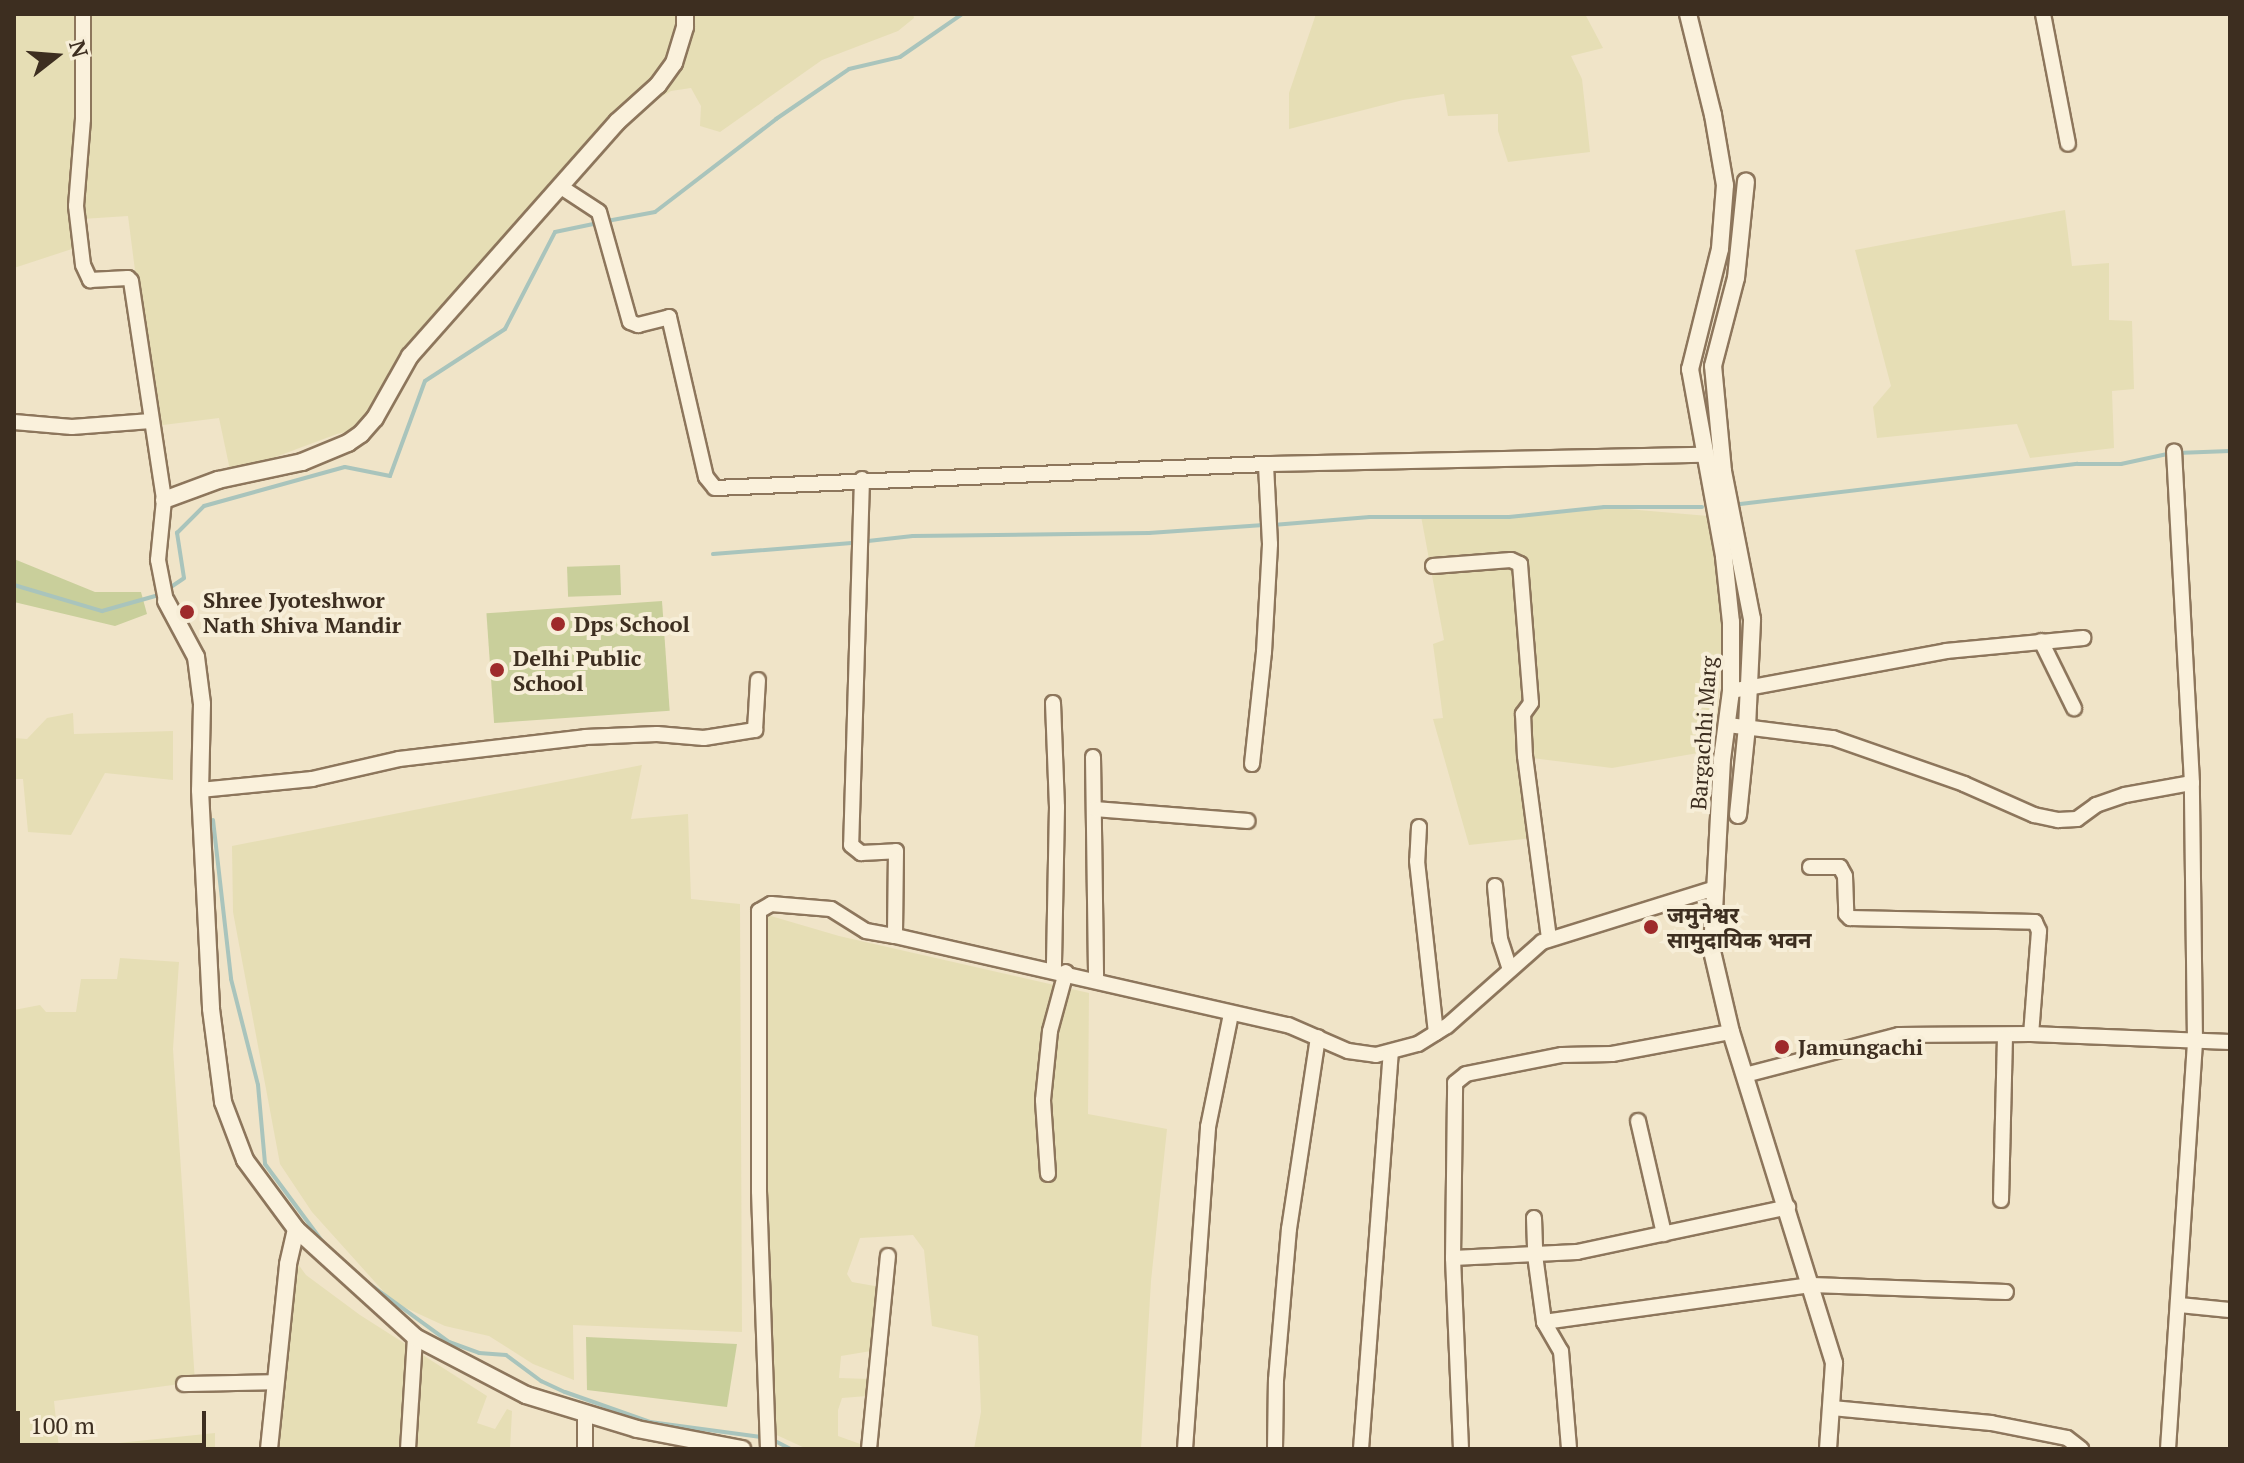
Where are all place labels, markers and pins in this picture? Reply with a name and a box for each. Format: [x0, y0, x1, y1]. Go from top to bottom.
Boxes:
place label: Shree Jyoteshwor Nath Shiva Mandir [203, 586, 401, 638]
marker: Shree Jyoteshwor Nath Shiva Mandir [178, 603, 196, 621]
place label: Dps School [574, 611, 690, 637]
marker: Dps School [549, 615, 567, 633]
place label: Delhi Public School [513, 644, 641, 696]
marker: Delhi Public School [488, 661, 506, 679]
place label: जमुनेश्वर सामुदायिक भवन [1667, 901, 1812, 952]
marker: जमुनेश्वर सामुदायिक भवन [1642, 918, 1660, 936]
place label: Jamungachi [1798, 1034, 1923, 1060]
marker: Jamungachi [1773, 1038, 1791, 1056]

